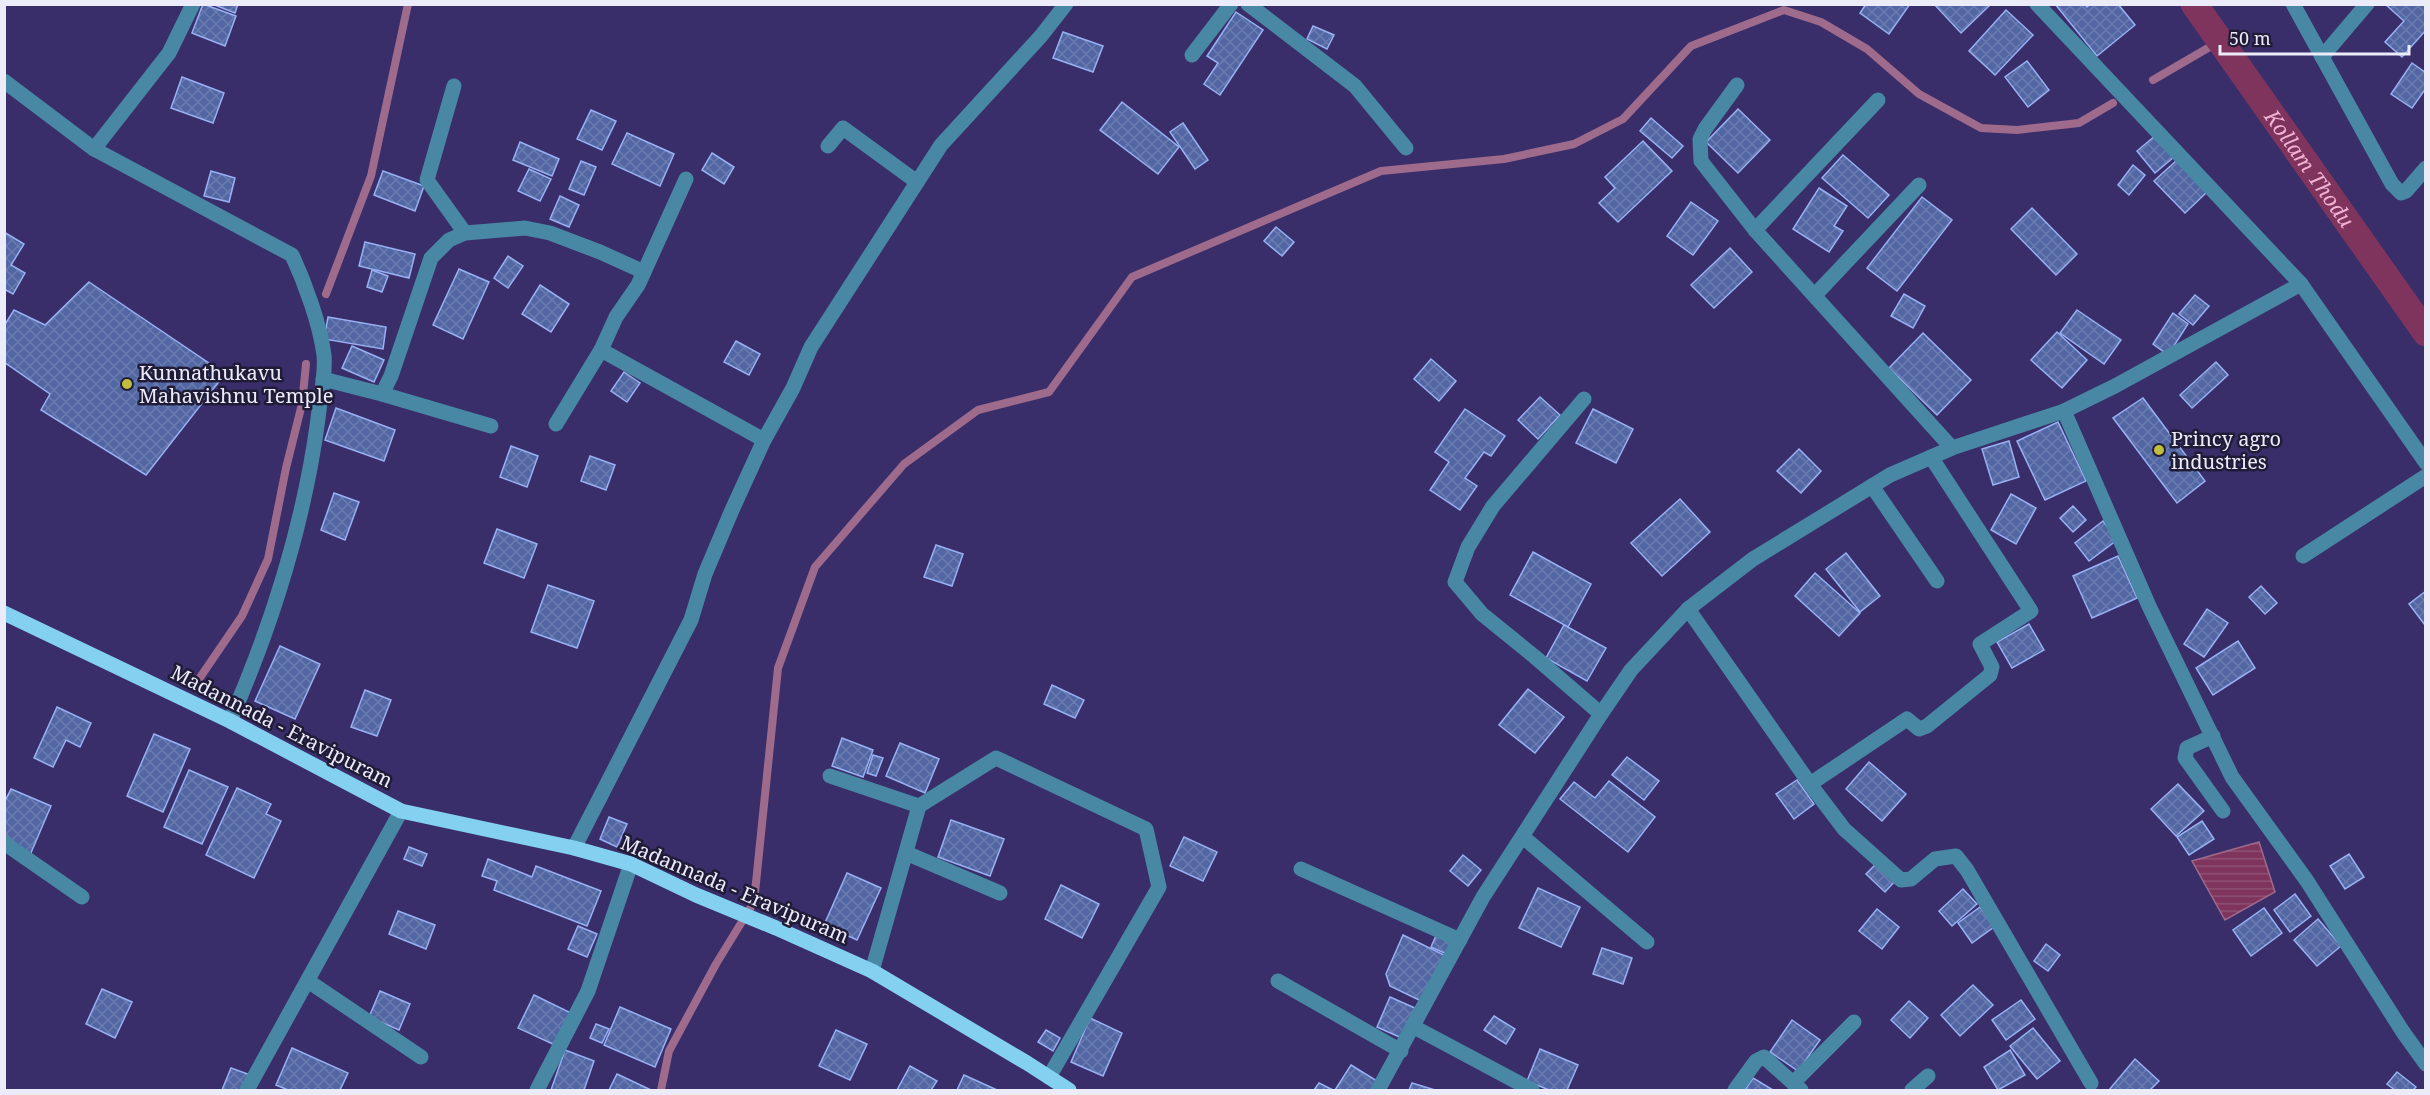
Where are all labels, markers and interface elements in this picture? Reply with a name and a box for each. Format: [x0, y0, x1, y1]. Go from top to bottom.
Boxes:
scale bar [2220, 18, 2409, 56]
text: 50 m [2229, 26, 2271, 50]
water label: Kollam Thodu [2258, 103, 2361, 233]
place label: Kunnathukavu Mahavishnu Temple [139, 359, 334, 409]
marker: Kunnathukavu Mahavishnu Temple [120, 377, 134, 391]
place label: Princy agro industries [2171, 425, 2281, 475]
marker: Princy agro industries [2152, 443, 2166, 457]
street label: Madannada - Eravipuram [166, 658, 398, 794]
street label: Madannada - Eravipuram [617, 829, 853, 949]

